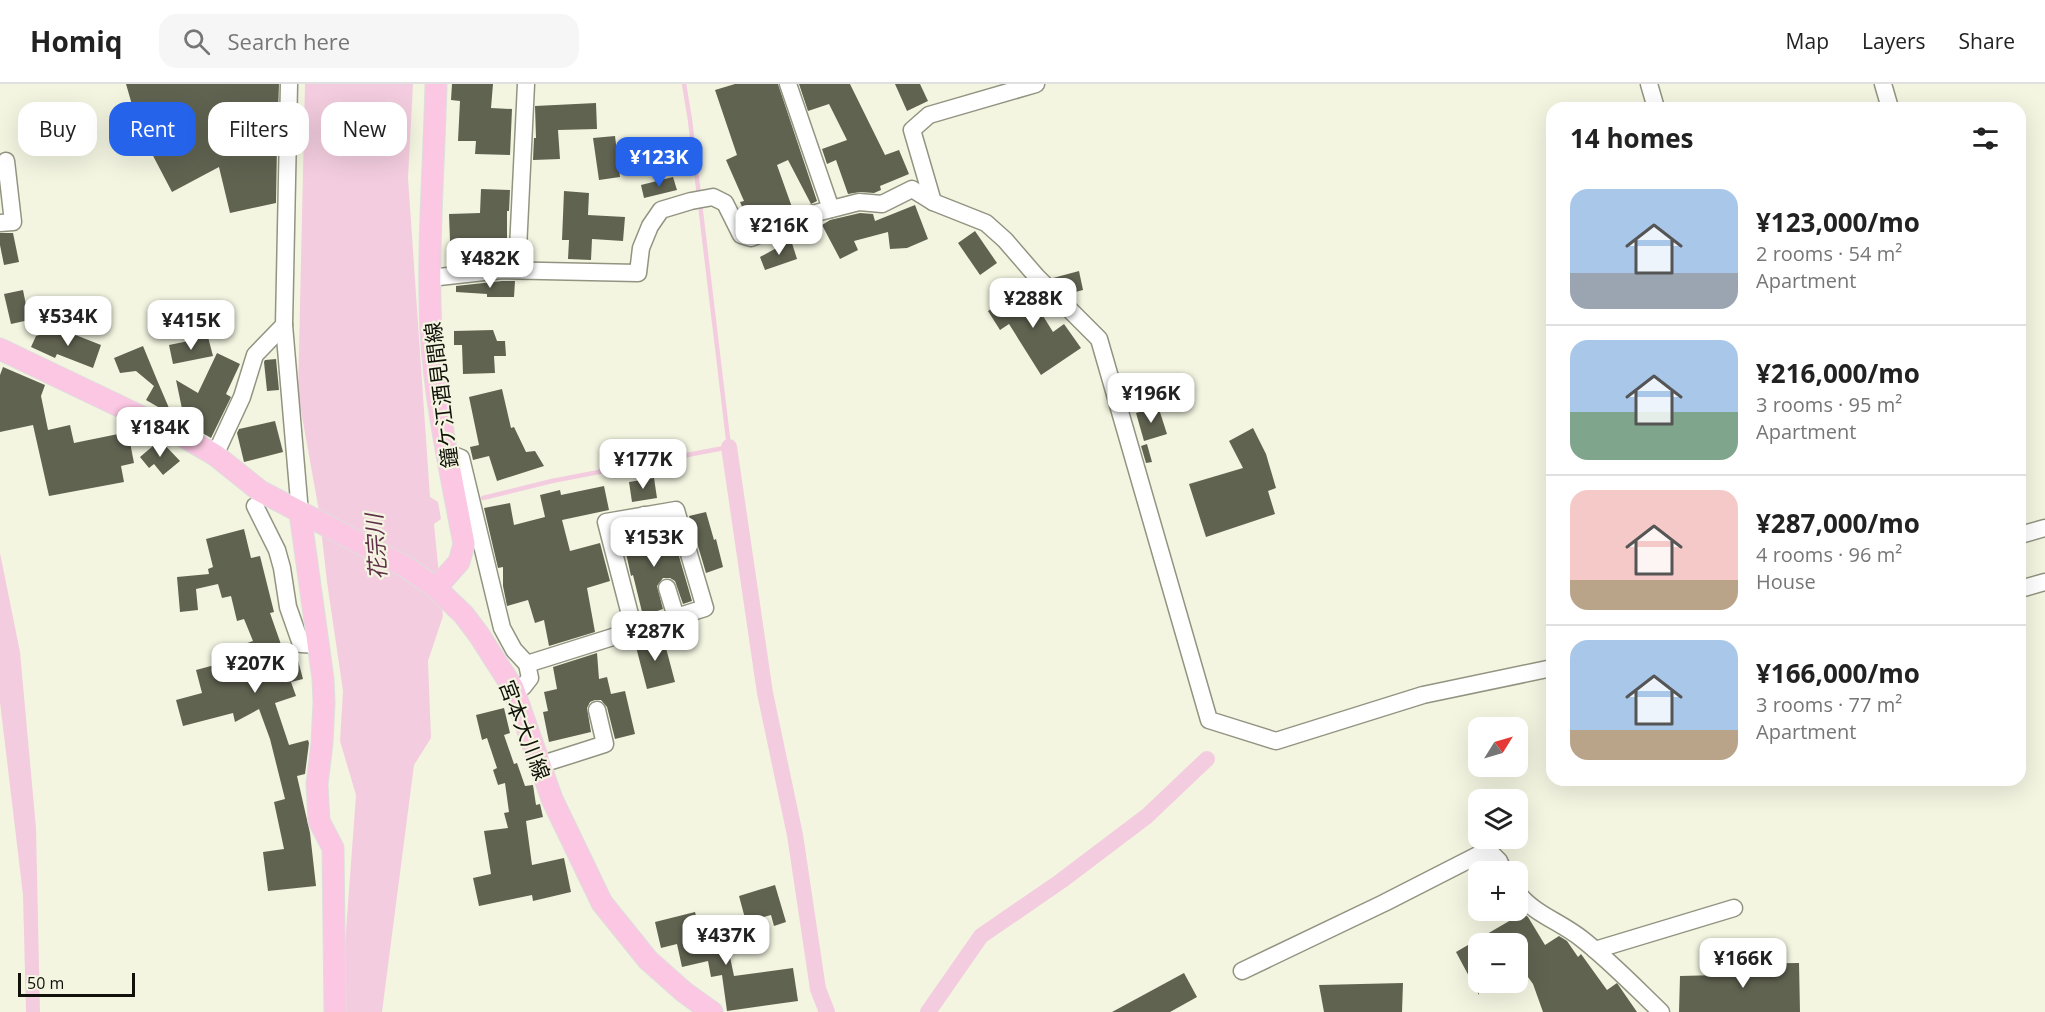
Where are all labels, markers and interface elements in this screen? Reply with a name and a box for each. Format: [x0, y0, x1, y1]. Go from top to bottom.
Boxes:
search box [159, 14, 579, 68]
text: Homiq [30, 22, 123, 60]
icon: search [180, 25, 213, 58]
text: Search here [228, 26, 350, 56]
text: Map [1786, 27, 1829, 55]
text: Layers [1862, 27, 1926, 55]
text: Share [1959, 27, 2015, 55]
chip: Buy [18, 102, 97, 156]
chip: Rent [109, 102, 196, 156]
chip: Filters [208, 102, 309, 156]
chip: New [321, 102, 407, 156]
text: 14 homes [1570, 120, 1694, 156]
icon: filters [1969, 122, 2002, 155]
pin: ¥123K [617, 137, 701, 188]
text: ¥123K [629, 143, 689, 170]
text: ¥123,000/mo [1756, 204, 1920, 240]
pin: ¥216K [737, 205, 821, 256]
text: ¥216K [749, 211, 809, 238]
icon: home [1618, 213, 1690, 285]
pin: ¥482K [448, 238, 532, 289]
text: 2 rooms · 54 m² [1756, 240, 1902, 267]
text: ¥482K [460, 244, 520, 271]
text: Apartment [1756, 267, 1856, 294]
pin: ¥288K [991, 278, 1075, 329]
text: ¥288K [1003, 284, 1063, 311]
pin: ¥534K [26, 296, 110, 347]
pin: ¥415K [149, 300, 233, 351]
text: ¥534K [38, 302, 98, 329]
text: ¥415K [161, 306, 221, 333]
street label: 鐘ケ江酒見間線 [418, 320, 464, 470]
text: ¥216,000/mo [1756, 355, 1920, 391]
icon: home [1618, 364, 1690, 436]
pin: ¥196K [1109, 373, 1193, 424]
text: ¥196K [1121, 379, 1181, 406]
text: 3 rooms · 95 m² [1756, 391, 1902, 418]
pin: ¥184K [118, 407, 202, 458]
text: ¥184K [130, 413, 190, 440]
text: Apartment [1756, 418, 1856, 445]
pin: ¥177K [601, 439, 685, 490]
text: ¥177K [613, 445, 673, 472]
text: ¥287,000/mo [1756, 505, 1920, 541]
water label: 花宗川 [358, 511, 392, 581]
icon: home [1618, 514, 1690, 586]
pin: ¥153K [612, 517, 696, 568]
text: ¥153K [624, 523, 684, 550]
text: 4 rooms · 96 m² [1756, 541, 1902, 568]
text: House [1756, 568, 1816, 595]
pin: ¥287K [613, 611, 697, 662]
text: ¥287K [625, 617, 685, 644]
pin: ¥207K [213, 643, 297, 694]
text: ¥207K [225, 649, 285, 676]
text: ¥166,000/mo [1756, 655, 1920, 691]
icon: home [1618, 664, 1690, 736]
street label: 宮本大川線 [493, 676, 557, 784]
text: 3 rooms · 77 m² [1756, 691, 1902, 718]
north arrow [1468, 717, 1528, 777]
map controls [1468, 717, 1528, 993]
text: Apartment [1756, 718, 1856, 745]
button: layers [1468, 789, 1528, 849]
button: + [1468, 861, 1528, 921]
pin: ¥437K [684, 915, 768, 966]
text: ¥437K [696, 921, 756, 948]
button: − [1468, 933, 1528, 993]
pin: ¥166K [1701, 938, 1785, 989]
text: ¥166K [1713, 944, 1773, 971]
scale bar [18, 970, 135, 998]
text: 50 m [27, 972, 64, 994]

